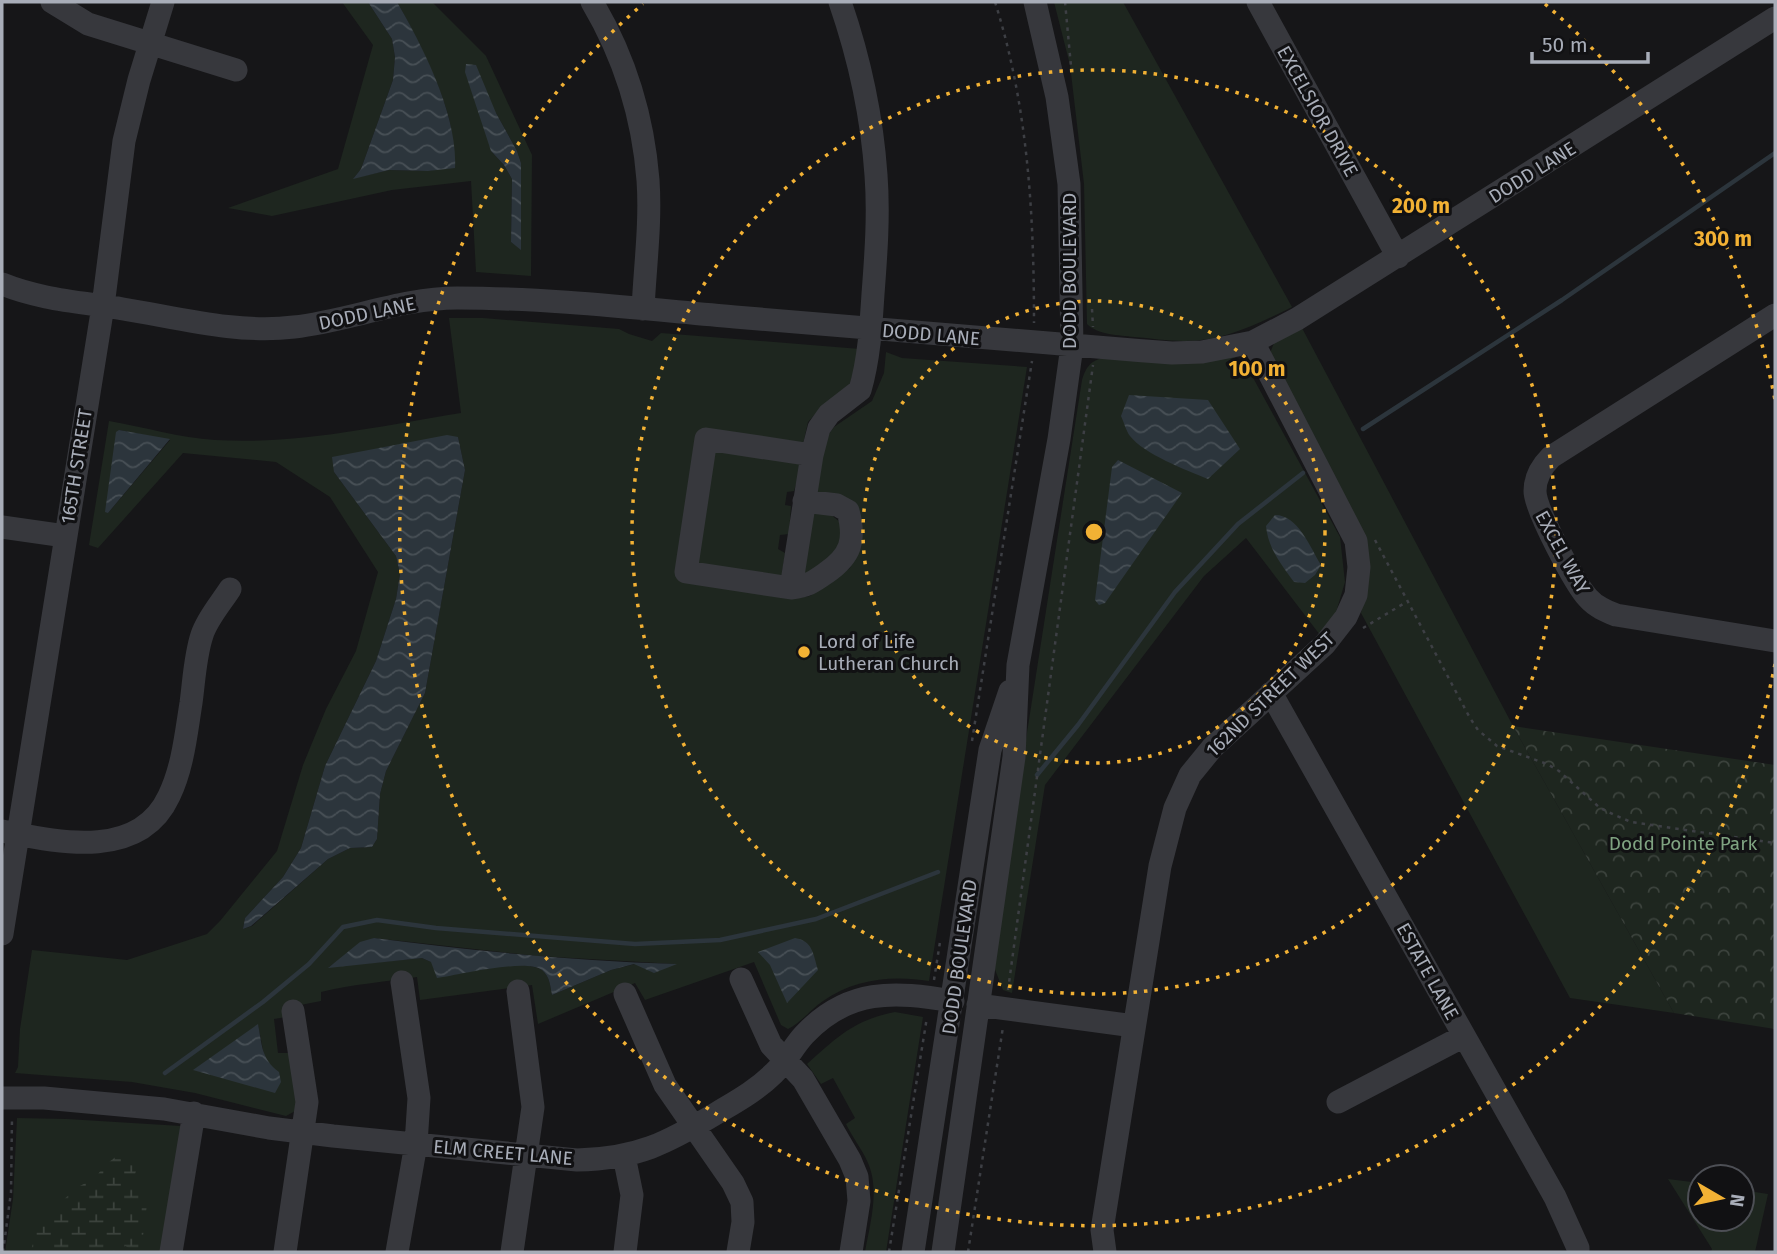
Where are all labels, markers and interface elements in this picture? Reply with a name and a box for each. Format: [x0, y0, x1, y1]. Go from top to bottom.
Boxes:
scale bar [1532, 21, 1648, 65]
text: 50 m [1542, 32, 1588, 58]
street label: EXCELSIOR DRIVE [1272, 42, 1363, 181]
street label: DODD LANE [1484, 137, 1580, 208]
street label: DODD BOULEVARD [1058, 193, 1081, 349]
text: 200 m [1392, 193, 1450, 219]
text: 300 m [1693, 226, 1752, 252]
street label: DODD LANE [317, 292, 418, 335]
street label: DODD LANE [881, 319, 981, 350]
text: 100 m [1228, 356, 1286, 382]
street label: 165TH STREET [56, 407, 97, 525]
street label: EXCEL WAY [1530, 507, 1595, 598]
centre of rings [1082, 520, 1106, 544]
street label: 162ND STREET WEST [1201, 627, 1339, 762]
place label: Lord of Life Lutheran Church [818, 630, 959, 675]
marker: Lord of Life Lutheran Church [796, 644, 812, 660]
park label: Dodd Pointe Park [1609, 832, 1758, 855]
street label: DODD BOULEVARD [937, 878, 982, 1036]
street label: ESTATE LANE [1392, 919, 1464, 1024]
street label: ELM CREET LANE [432, 1135, 574, 1170]
north arrow [1686, 1163, 1756, 1233]
text: N [1725, 1193, 1750, 1209]

